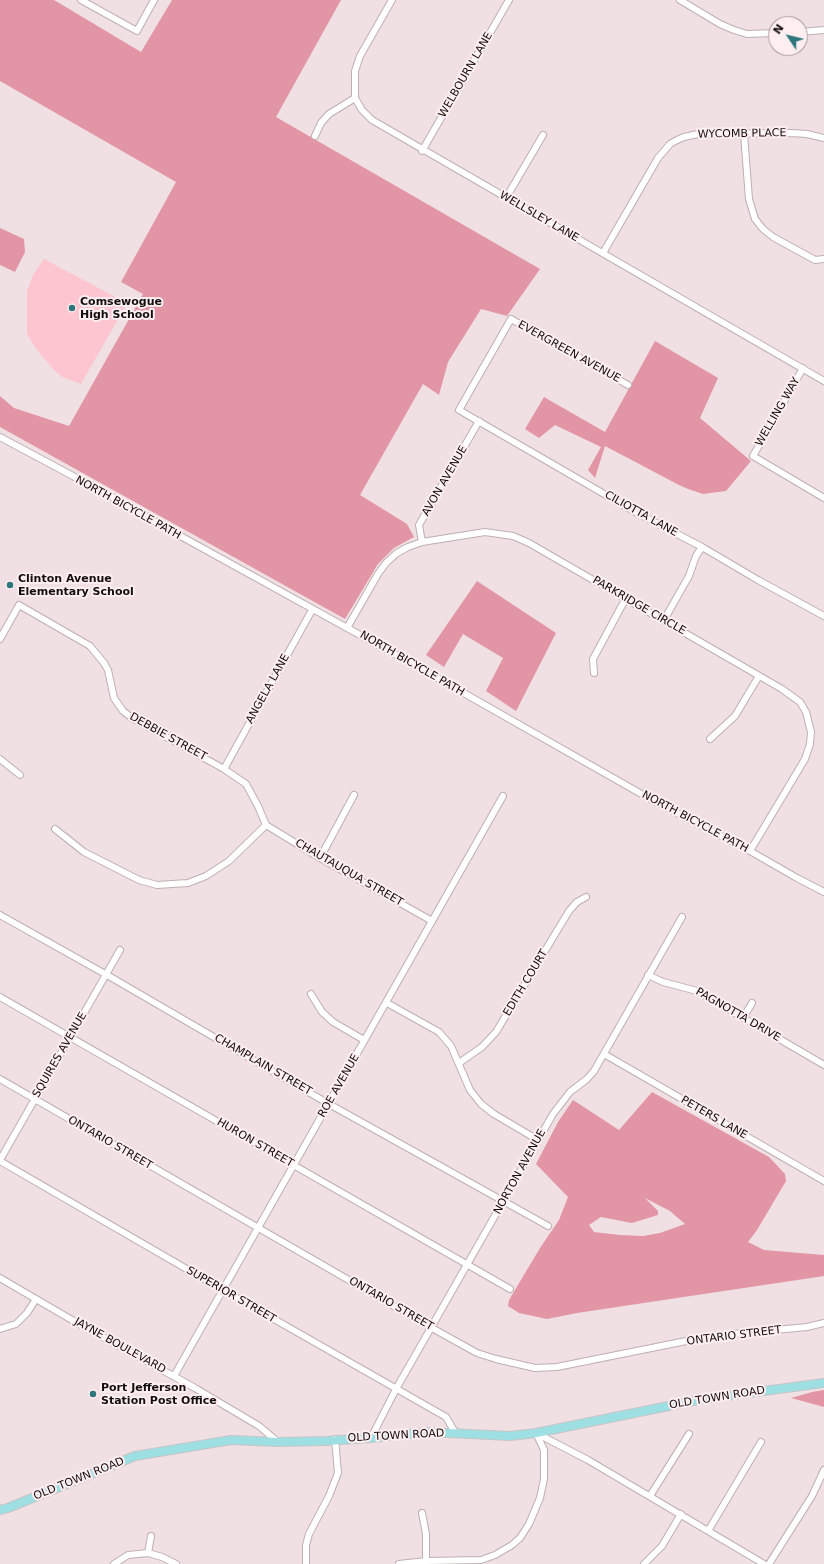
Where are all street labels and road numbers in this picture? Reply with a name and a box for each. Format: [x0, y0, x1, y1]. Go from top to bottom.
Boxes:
street label: WELBOURN LANE [436, 30, 496, 120]
street label: WYCOMB PLACE [697, 127, 787, 141]
street label: WELLSLEY LANE [497, 189, 581, 245]
street label: EVERGREEN AVENUE [515, 318, 623, 386]
street label: WELLING WAY [753, 375, 803, 449]
street label: AVON AVENUE [420, 443, 470, 519]
street label: NORTH BICYCLE PATH [73, 474, 183, 542]
street label: CILIOTTA LANE [602, 488, 680, 540]
street label: PARKRIDGE CIRCLE [590, 574, 688, 638]
street label: NORTH BICYCLE PATH [357, 629, 467, 699]
street label: ANGELA LANE [243, 652, 293, 726]
street label: DEBBIE STREET [127, 710, 209, 764]
street label: NORTH BICYCLE PATH [640, 788, 750, 856]
street label: CHAUTAUQUA STREET [293, 837, 405, 909]
street label: EDITH COURT [501, 947, 551, 1019]
street label: PAGNOTTA DRIVE [693, 985, 783, 1045]
street label: SQUIRES AVENUE [30, 1010, 90, 1100]
street label: CHAMPLAIN STREET [212, 1032, 314, 1098]
street label: ROE AVENUE [315, 1052, 363, 1120]
street label: PETERS LANE [678, 1094, 750, 1142]
street label: ONTARIO STREET [65, 1113, 155, 1173]
street label: HURON STREET [214, 1116, 296, 1170]
street label: NORTON AVENUE [491, 1127, 549, 1217]
street label: SUPERIOR STREET [184, 1264, 278, 1326]
street label: ONTARIO STREET [346, 1274, 436, 1334]
street label: JAYNE BOULEVARD [72, 1315, 168, 1377]
street label: ONTARIO STREET [686, 1324, 782, 1348]
street label: OLD TOWN ROAD [668, 1384, 766, 1412]
street label: OLD TOWN ROAD [347, 1427, 445, 1445]
street label: OLD TOWN ROAD [32, 1455, 126, 1503]

